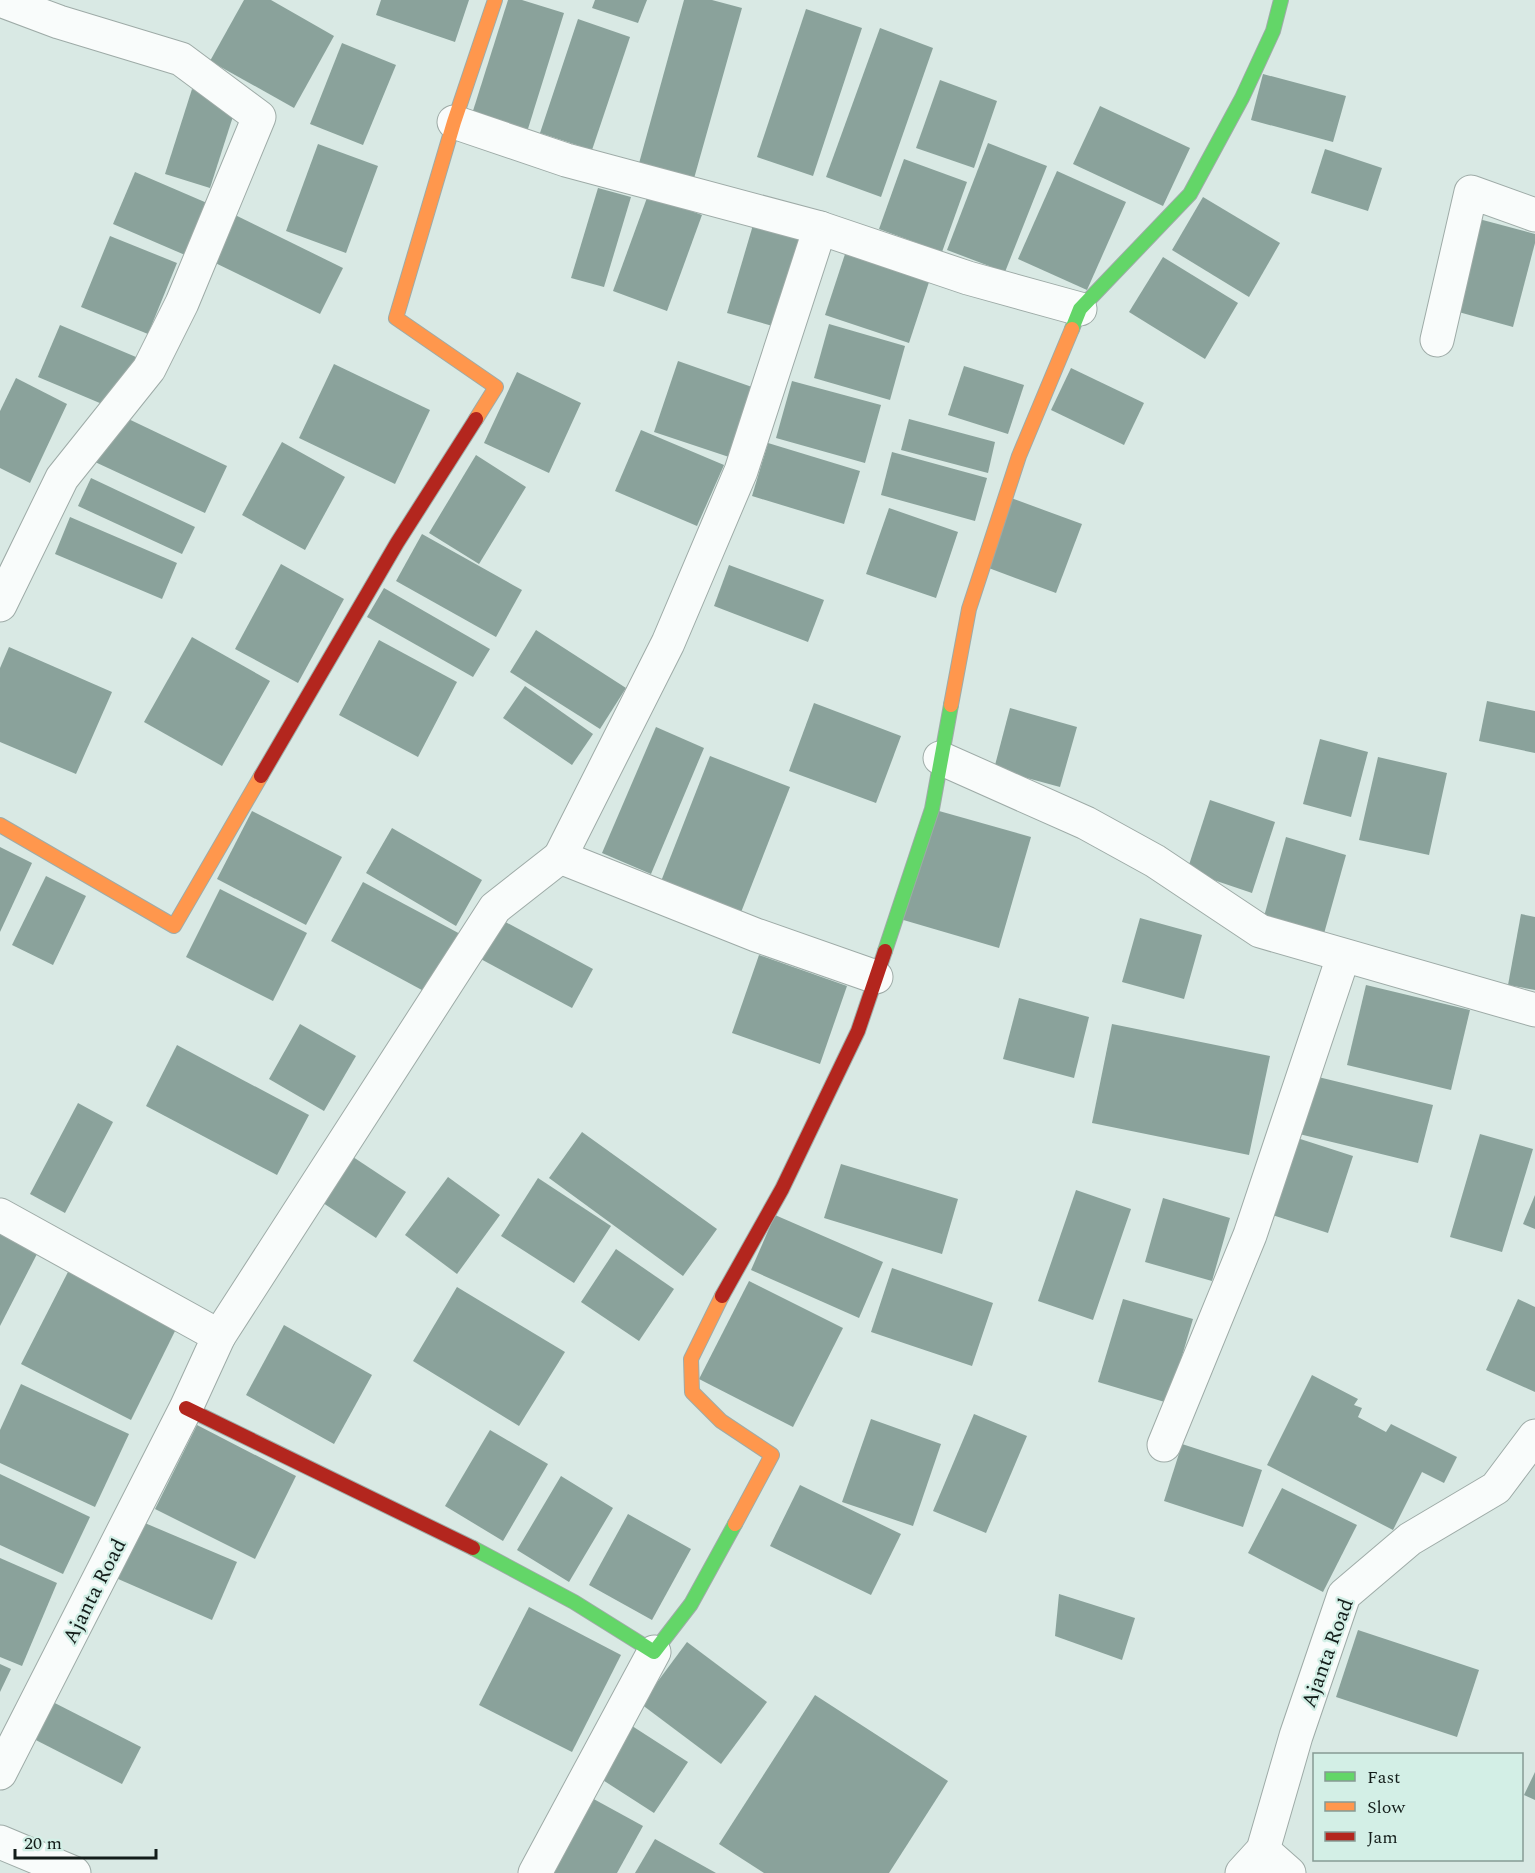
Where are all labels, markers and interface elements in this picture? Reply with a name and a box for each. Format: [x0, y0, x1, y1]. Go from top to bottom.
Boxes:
street label: Ajanta Road [55, 1533, 135, 1650]
street label: Ajanta Road [1293, 1594, 1363, 1713]
legend [1313, 1753, 1523, 1861]
text: Fast [1367, 1764, 1400, 1791]
text: Slow [1367, 1794, 1406, 1821]
scale bar [15, 1822, 156, 1860]
text: Jam [1367, 1824, 1398, 1851]
text: 20 m [24, 1830, 62, 1857]

